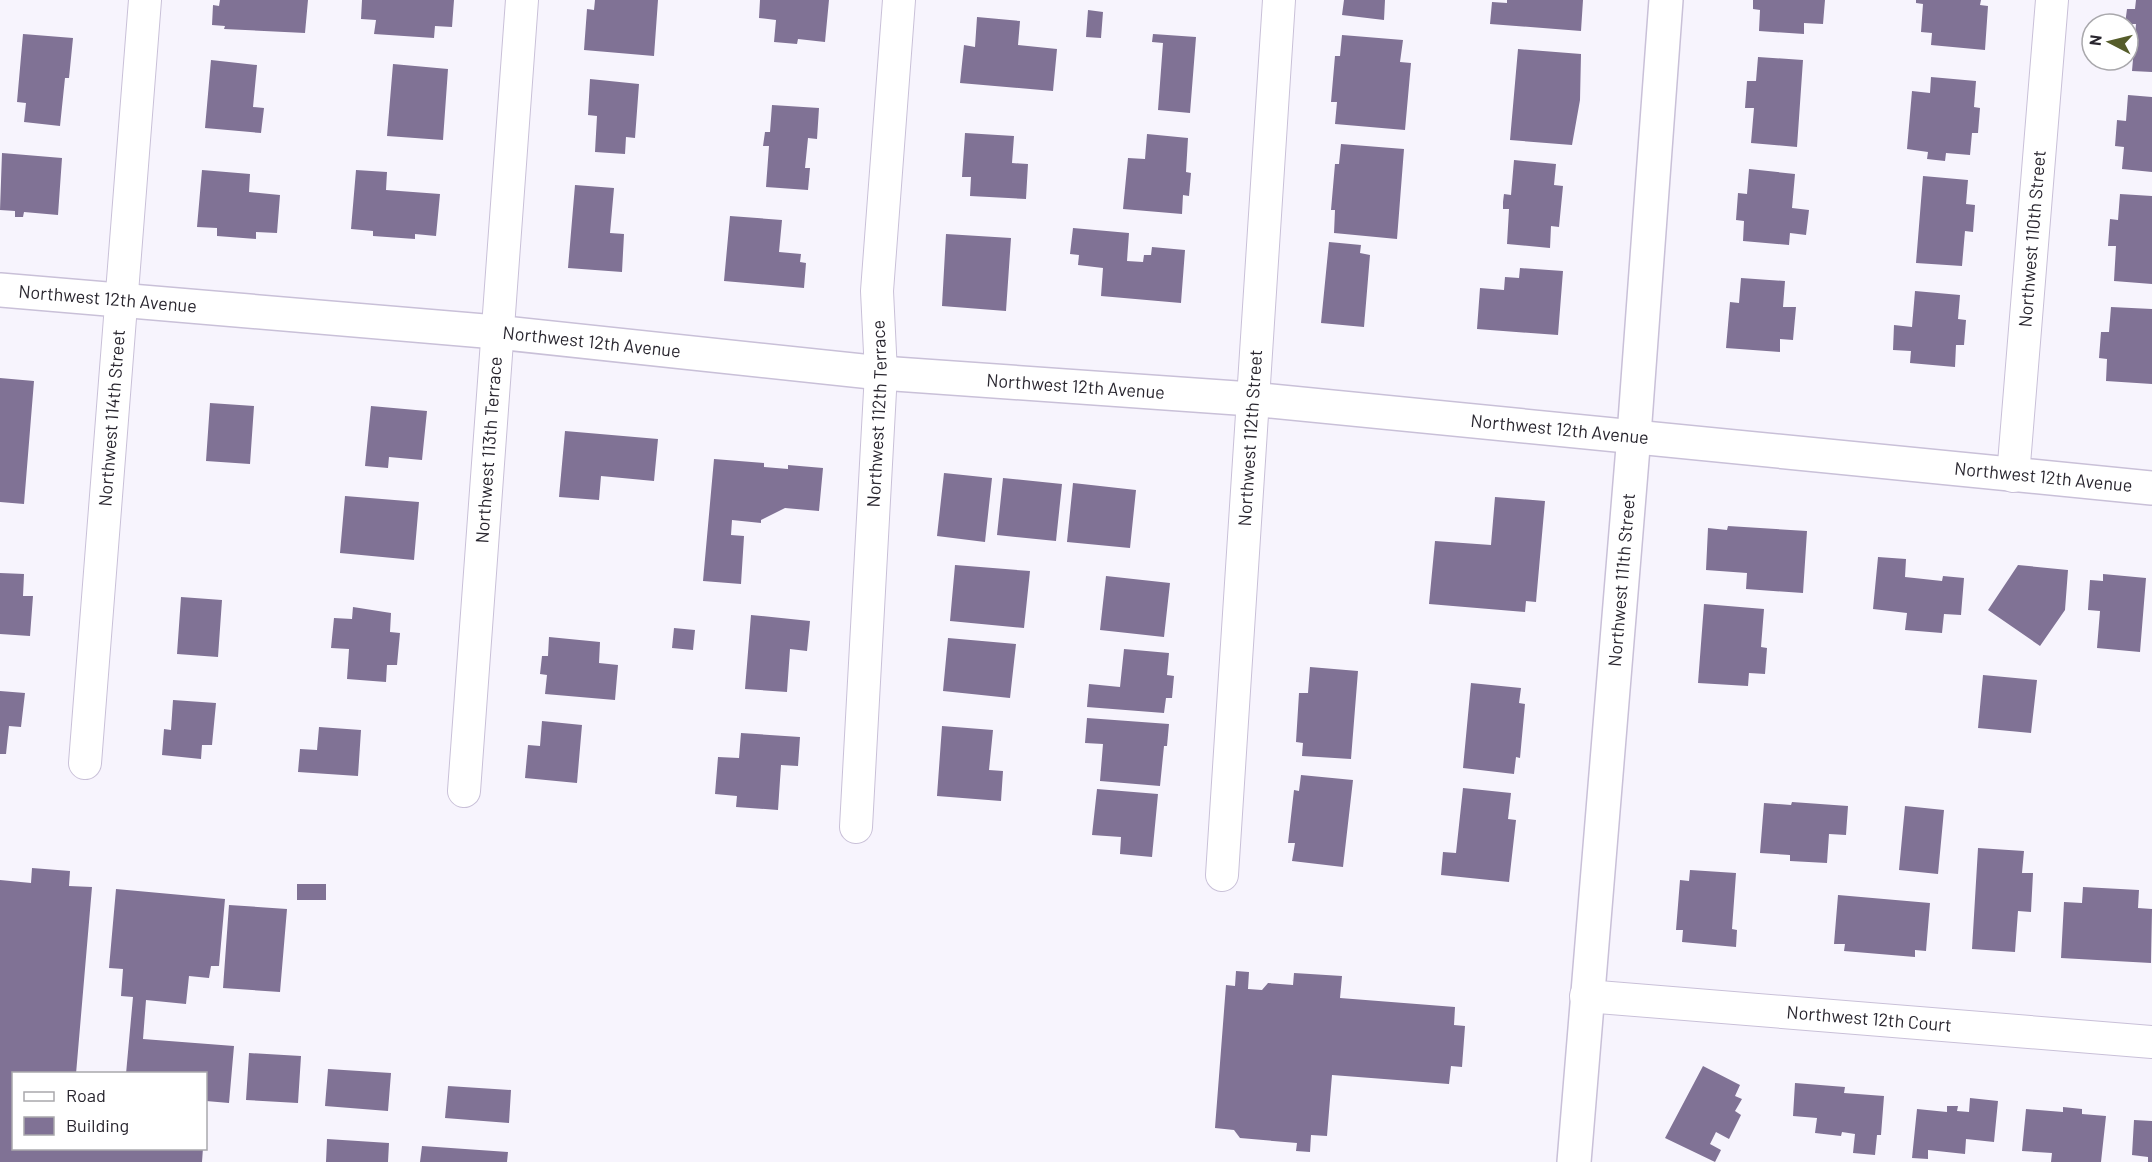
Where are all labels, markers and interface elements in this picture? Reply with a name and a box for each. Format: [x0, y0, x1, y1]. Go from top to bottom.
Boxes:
north arrow [2080, 12, 2140, 72]
text: N [2085, 34, 2105, 47]
street label: Northwest 110th Street [2013, 149, 2050, 328]
street label: Northwest 12th Avenue [18, 280, 198, 317]
street label: Northwest 112th Terrace [862, 319, 891, 508]
street label: Northwest 12th Avenue [502, 321, 682, 362]
street label: Northwest 114th Street [93, 329, 129, 507]
street label: Northwest 112th Street [1233, 349, 1266, 527]
street label: Northwest 113th Terrace [470, 356, 506, 544]
street label: Northwest 12th Avenue [986, 368, 1166, 403]
street label: Northwest 12th Avenue [1470, 409, 1650, 448]
street label: Northwest 12th Avenue [1953, 457, 2134, 496]
street label: Northwest 111th Street [1603, 492, 1639, 667]
street label: Northwest 12th Court [1786, 1000, 1952, 1036]
legend [12, 1072, 207, 1150]
text: Road [66, 1084, 106, 1106]
text: Building [66, 1114, 129, 1136]

